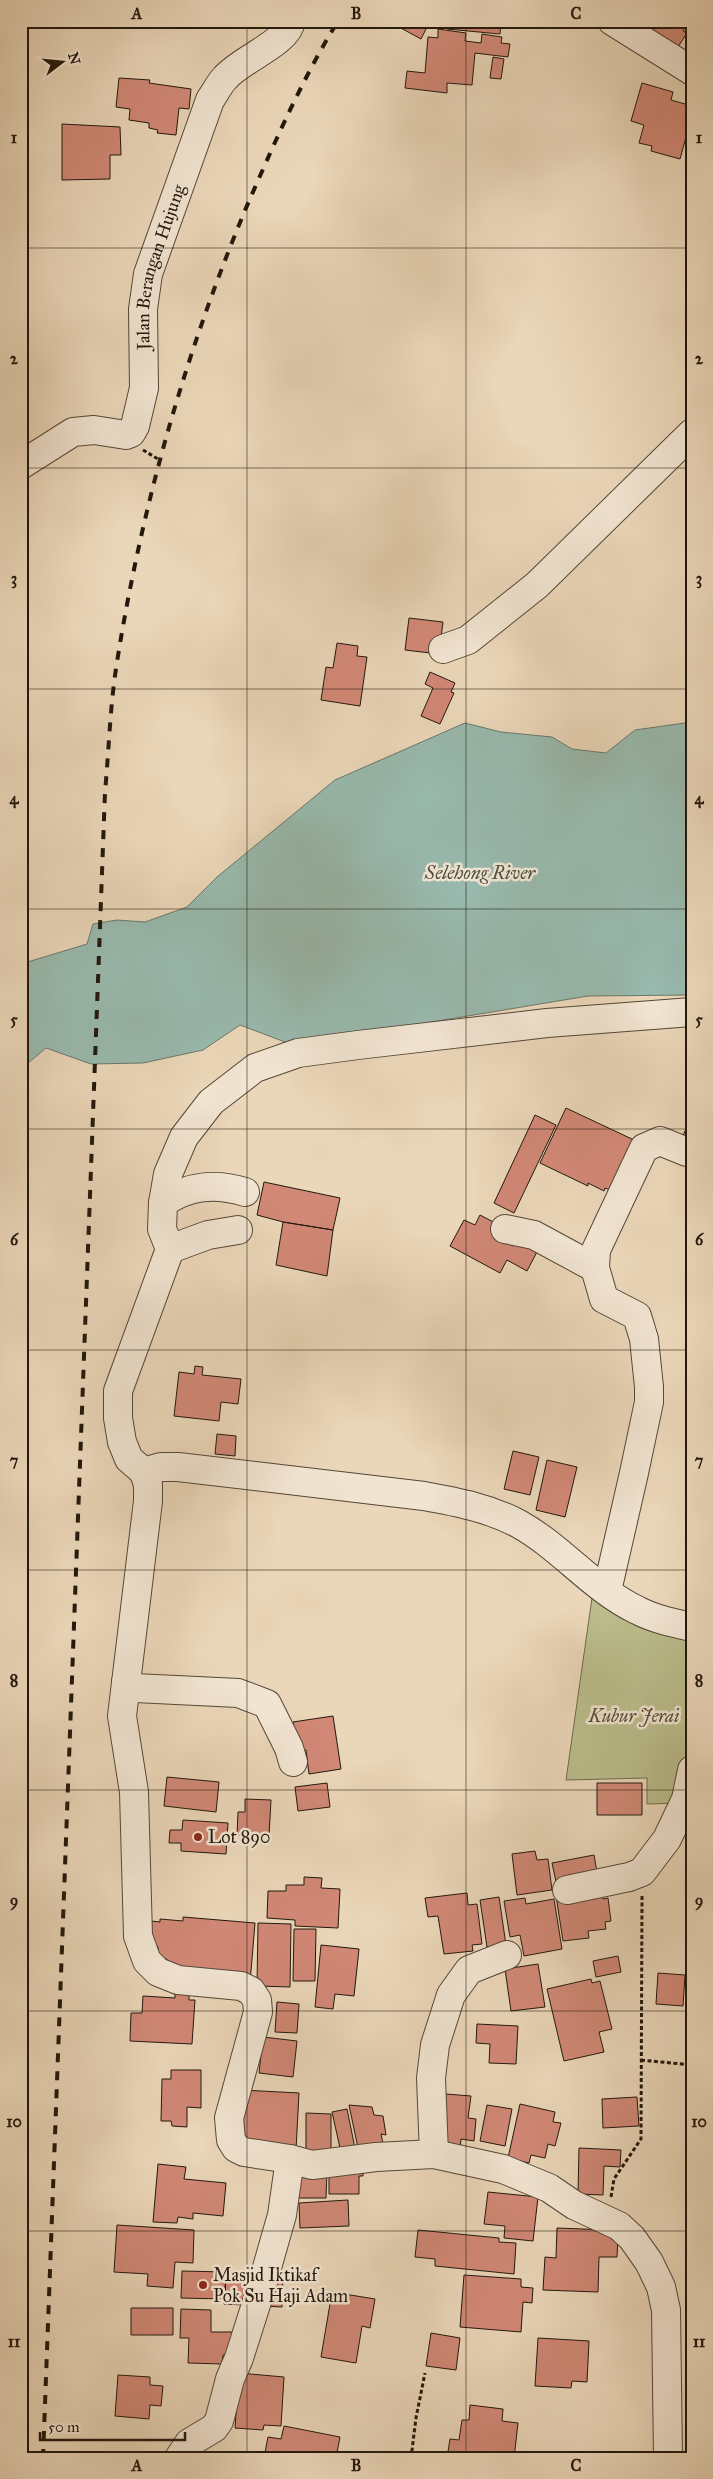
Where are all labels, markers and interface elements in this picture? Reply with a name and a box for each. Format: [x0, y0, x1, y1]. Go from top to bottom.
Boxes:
text: A [131, 4, 143, 23]
text: B [351, 4, 361, 23]
text: C [571, 4, 582, 23]
north arrow [38, 38, 88, 88]
text: N [64, 51, 84, 67]
text: 1 [11, 128, 18, 147]
text: 1 [696, 128, 703, 147]
street label: Jalan Berangan Hujung [132, 181, 191, 352]
text: 2 [10, 349, 19, 368]
text: 2 [695, 349, 704, 368]
text: 3 [11, 569, 17, 589]
text: 3 [696, 569, 702, 589]
text: 4 [10, 789, 20, 809]
text: 4 [695, 789, 705, 809]
water label: Selehong River [424, 861, 536, 884]
text: 5 [10, 1010, 18, 1029]
text: 5 [695, 1010, 703, 1029]
text: 6 [10, 1230, 19, 1249]
text: 6 [695, 1230, 704, 1249]
text: 7 [10, 1451, 19, 1470]
text: 7 [695, 1451, 704, 1470]
text: 8 [10, 1671, 18, 1690]
text: 8 [695, 1671, 703, 1690]
park label: Kubur Jerai [588, 1705, 679, 1727]
place label: Lot 890 [208, 1826, 270, 1848]
marker: Lot 890 [192, 1831, 204, 1843]
text: 9 [10, 1891, 18, 1911]
text: 9 [695, 1891, 703, 1911]
text: 10 [6, 2112, 22, 2131]
text: 10 [691, 2112, 707, 2131]
place label: Masjid Iktikaf Pok Su Haji Adam [213, 2264, 348, 2307]
marker: Masjid Iktikaf Pok Su Haji Adam [197, 2279, 209, 2291]
text: 11 [8, 2332, 21, 2351]
text: 11 [693, 2332, 706, 2351]
scale bar [40, 2409, 185, 2441]
text: 50 m [48, 2418, 80, 2436]
text: A [131, 2456, 143, 2475]
text: B [351, 2456, 361, 2475]
text: C [571, 2456, 582, 2475]

